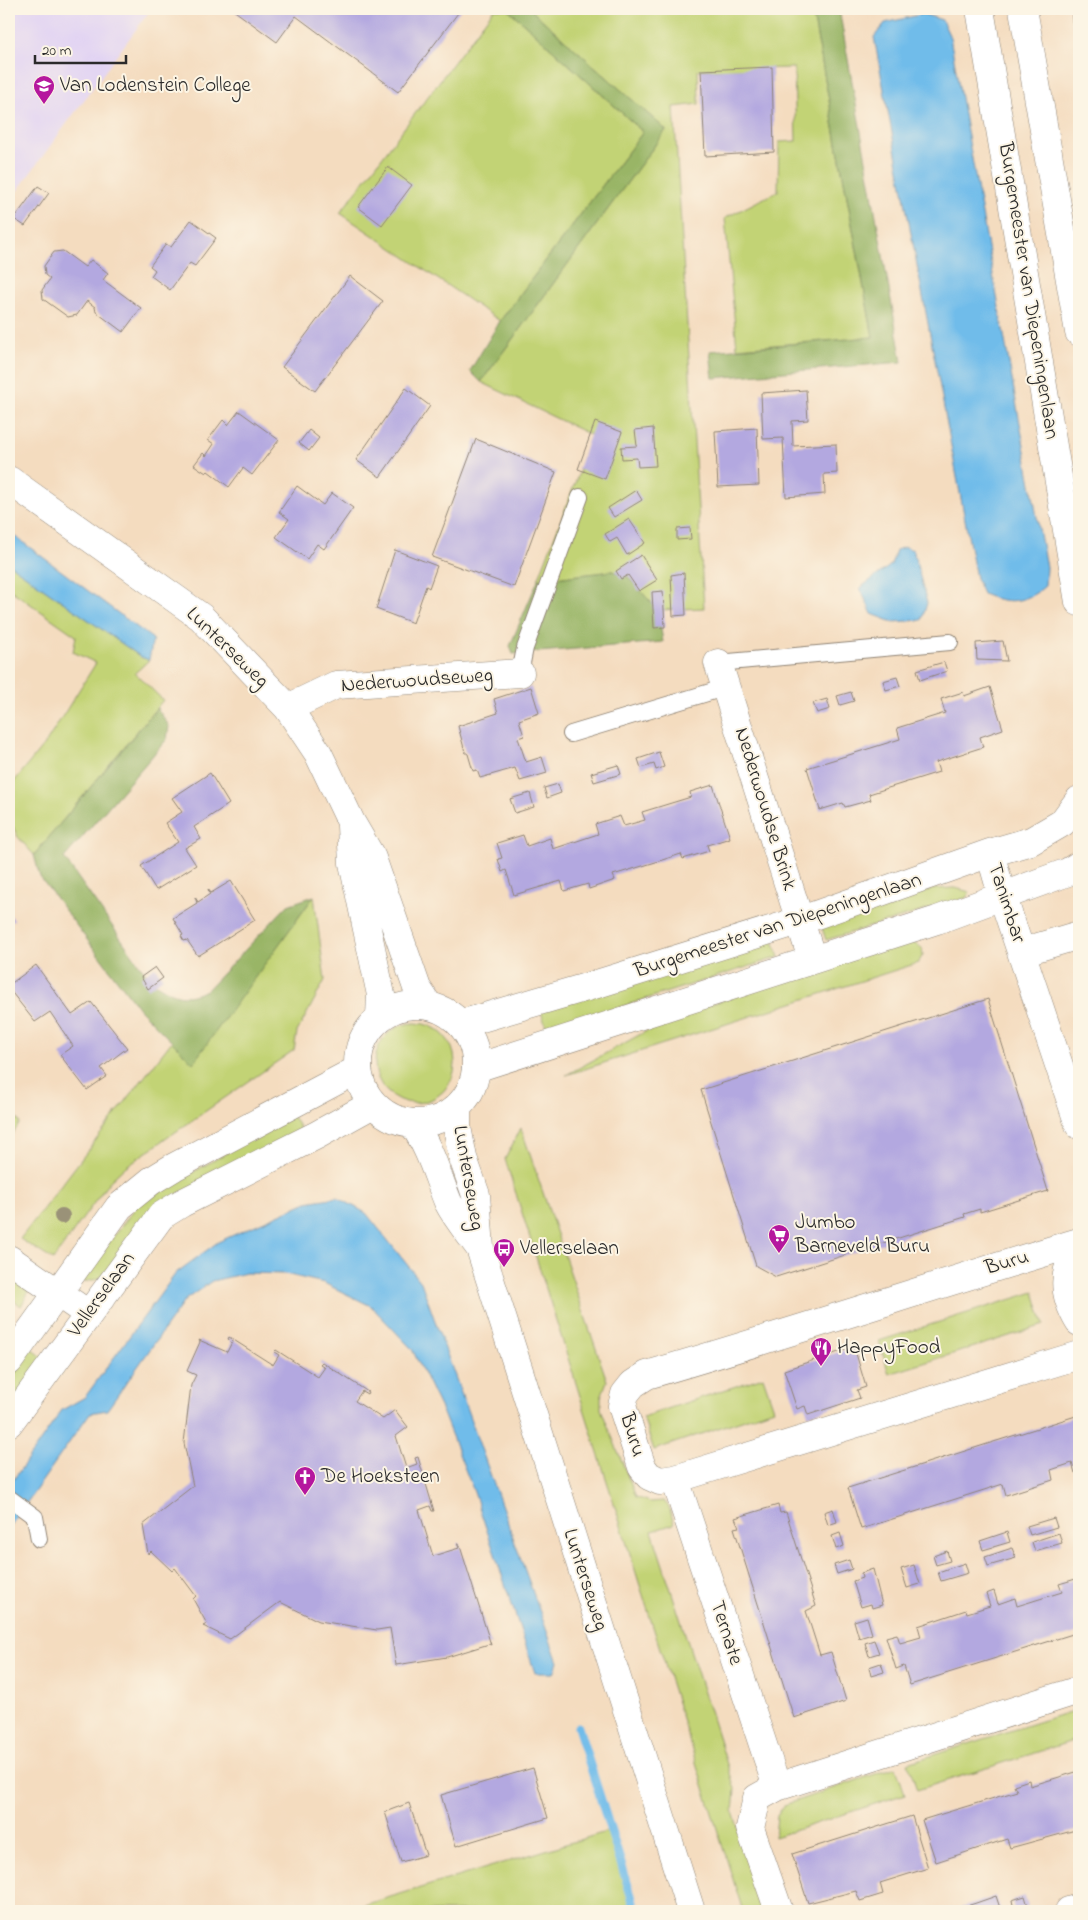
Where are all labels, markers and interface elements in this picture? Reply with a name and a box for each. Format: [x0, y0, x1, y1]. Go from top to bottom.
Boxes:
scale bar [35, 32, 126, 64]
text: 20 m [42, 40, 72, 62]
place label: Van Lodenstein College [59, 71, 251, 103]
school or university icon: Van Lodenstein College [32, 74, 56, 105]
street label: Burgemeester van Diepeningenlaan [988, 139, 1066, 442]
street label: Lunterseweg [177, 600, 275, 697]
street label: Nederwoudseweg [340, 661, 494, 703]
street label: Nederwoudse Brink [726, 724, 804, 895]
street label: Tanimbar [979, 859, 1033, 947]
street label: Burgemeester van Diepeningenlaan [630, 865, 926, 989]
street label: Lunterseweg [442, 1123, 492, 1233]
place label: Jumbo Barneveld Buru [794, 1208, 930, 1262]
supermarket icon: Jumbo Barneveld Buru [767, 1223, 791, 1254]
place label: Vellerselaan [519, 1234, 619, 1264]
bus stop icon: Vellerselaan [492, 1237, 516, 1268]
street label: Buru [980, 1242, 1033, 1284]
street label: Vellerselaan [60, 1246, 143, 1345]
place label: HappyFood [837, 1333, 941, 1365]
restaurant icon: HappyFood [809, 1336, 833, 1367]
street label: Buru [611, 1408, 653, 1461]
place label: De Hoeksteen [320, 1462, 440, 1492]
church icon: De Hoeksteen [293, 1465, 317, 1496]
street label: Lunterseweg [552, 1525, 616, 1636]
street label: Ternate [702, 1597, 751, 1670]

